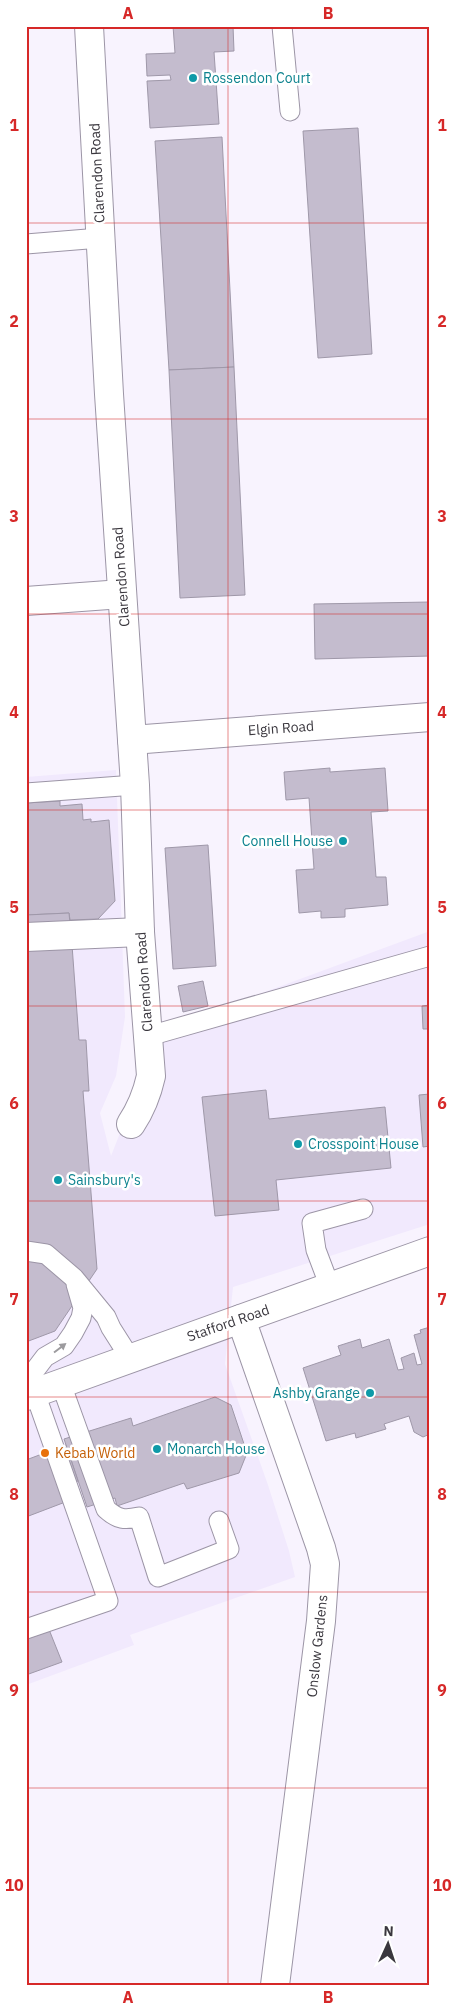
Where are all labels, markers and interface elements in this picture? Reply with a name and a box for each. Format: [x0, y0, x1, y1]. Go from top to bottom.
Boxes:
text: A [123, 3, 134, 23]
text: B [323, 3, 334, 23]
place label: Rossendon Court [203, 69, 311, 87]
marker: Rossendon Court [187, 72, 199, 84]
text: 1 [9, 115, 19, 135]
text: 1 [437, 115, 447, 135]
street label: Clarendon Road [85, 123, 109, 223]
text: 2 [9, 311, 19, 331]
text: 2 [437, 311, 447, 331]
text: 3 [9, 506, 19, 526]
text: 3 [437, 506, 447, 526]
street label: Clarendon Road [109, 526, 133, 628]
text: 4 [9, 702, 19, 722]
text: 4 [437, 702, 447, 722]
street label: Elgin Road [247, 717, 315, 739]
place label: Connell House [242, 832, 333, 850]
marker: Connell House [337, 835, 349, 847]
text: 5 [9, 897, 19, 917]
text: 5 [437, 897, 447, 917]
street label: Clarendon Road [132, 931, 156, 1033]
text: 6 [9, 1093, 19, 1113]
text: 6 [437, 1093, 447, 1113]
place label: Crosspoint House [308, 1135, 419, 1153]
marker: Crosspoint House [292, 1138, 304, 1150]
place label: Sainsbury's [68, 1171, 141, 1189]
marker: Sainsbury's [52, 1174, 64, 1186]
text: 7 [9, 1289, 19, 1309]
text: 7 [437, 1289, 447, 1309]
street label: Stafford Road [184, 1300, 272, 1346]
one-way arrow [53, 1343, 67, 1353]
place label: Ashby Grange [273, 1384, 360, 1402]
marker: Ashby Grange [364, 1387, 376, 1399]
place label: Monarch House [167, 1440, 266, 1458]
marker: Monarch House [151, 1443, 163, 1455]
place label: Kebab World [55, 1444, 135, 1462]
marker: Kebab World [39, 1447, 51, 1459]
text: 8 [9, 1484, 19, 1504]
text: 8 [437, 1484, 447, 1504]
street label: Onslow Gardens [303, 1594, 331, 1698]
text: 9 [9, 1680, 19, 1700]
text: 9 [437, 1680, 447, 1700]
text: 10 [4, 1875, 24, 1895]
text: 10 [432, 1875, 452, 1895]
north arrow [364, 1918, 414, 1968]
text: N [383, 1922, 394, 1940]
text: A [123, 1987, 134, 2007]
text: B [323, 1987, 334, 2007]

